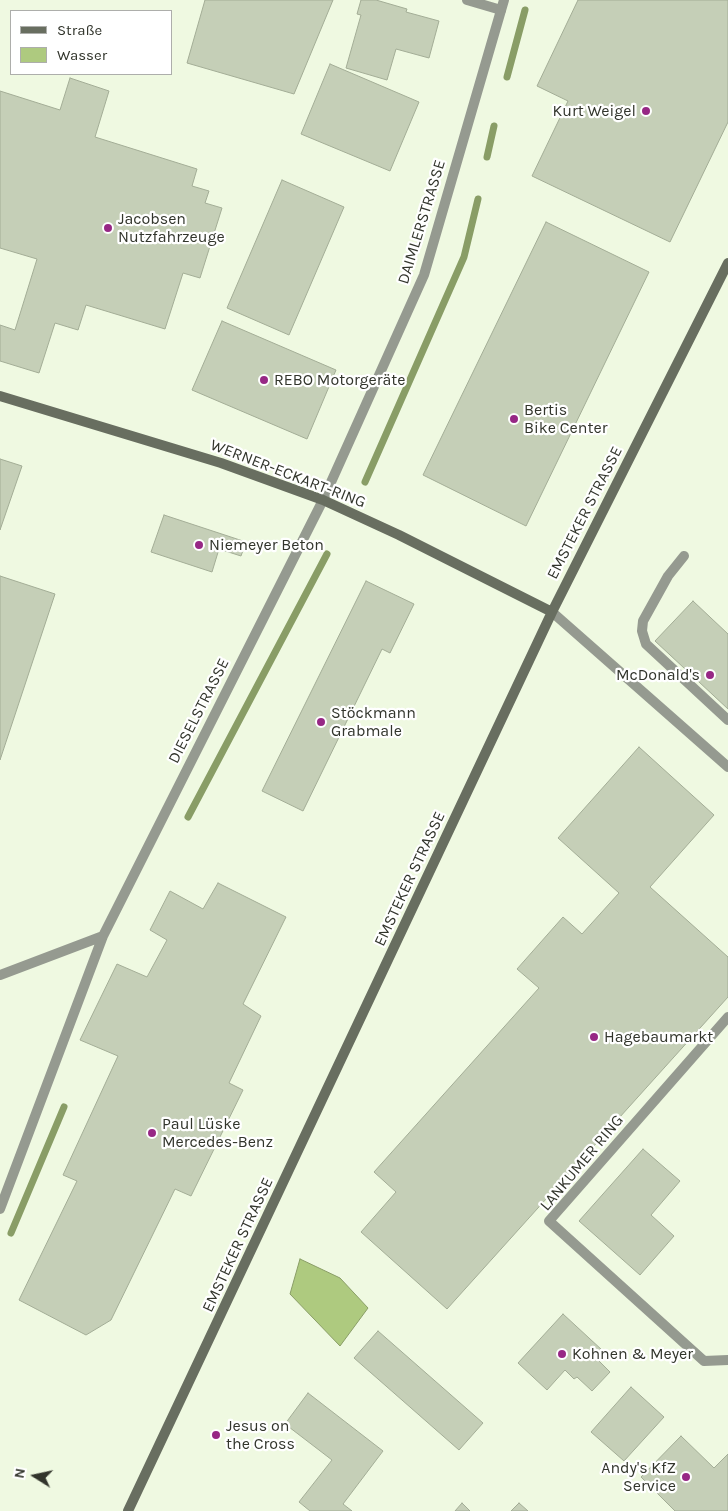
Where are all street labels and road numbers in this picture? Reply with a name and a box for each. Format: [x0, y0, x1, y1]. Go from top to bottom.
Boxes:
street label: DAIMLERSTRASSE [394, 157, 450, 287]
street label: WERNER-ECKART-RING [208, 435, 368, 513]
street label: EMSTEKER STRASSE [543, 443, 627, 583]
street label: DIESELSTRASSE [164, 655, 234, 767]
street label: EMSTEKER STRASSE [370, 809, 450, 949]
street label: LANKUMER RING [536, 1111, 628, 1215]
street label: EMSTEKER STRASSE [198, 1175, 278, 1315]

